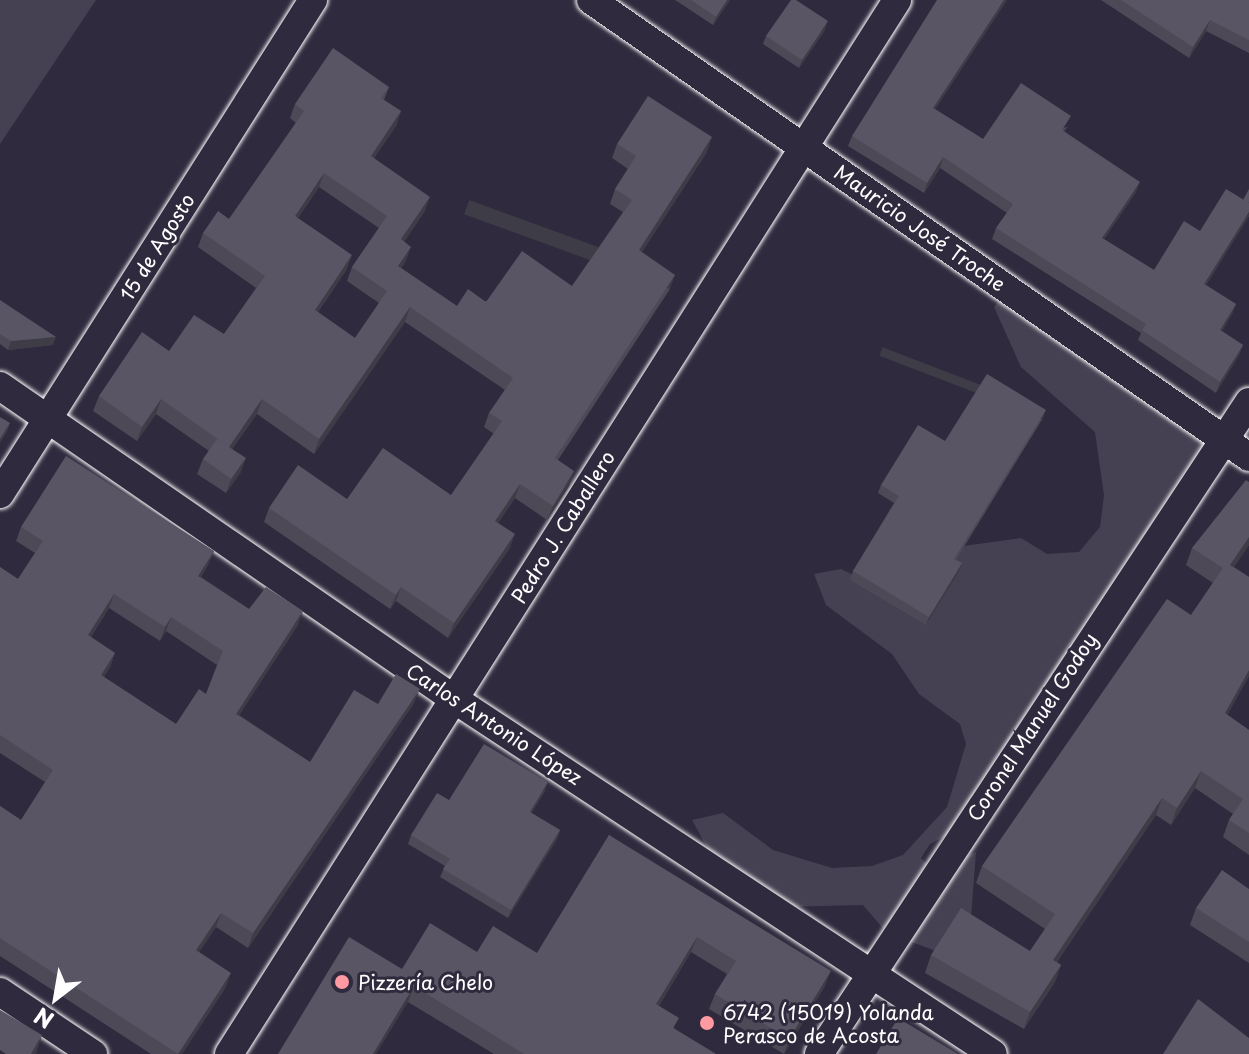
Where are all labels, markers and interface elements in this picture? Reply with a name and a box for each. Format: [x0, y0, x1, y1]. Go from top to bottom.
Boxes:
street label: Mauricio José Troche [830, 160, 1010, 296]
street label: 15 de Agosto [114, 188, 200, 306]
street label: Pedro J. Caballero [506, 446, 620, 608]
street label: Coronel Manuel Godoy [961, 627, 1103, 827]
street label: Carlos Antonio López [402, 658, 586, 790]
north arrow [16, 958, 96, 1038]
place label: Pizzería Chelo [358, 970, 494, 994]
marker: Pizzería Chelo [333, 973, 351, 991]
text: N [27, 1000, 59, 1038]
place label: 6742 (15019) Yolanda Perasco de Acosta [723, 1000, 933, 1047]
marker: 6742 (15019) Yolanda Perasco de Acosta [698, 1014, 716, 1032]

